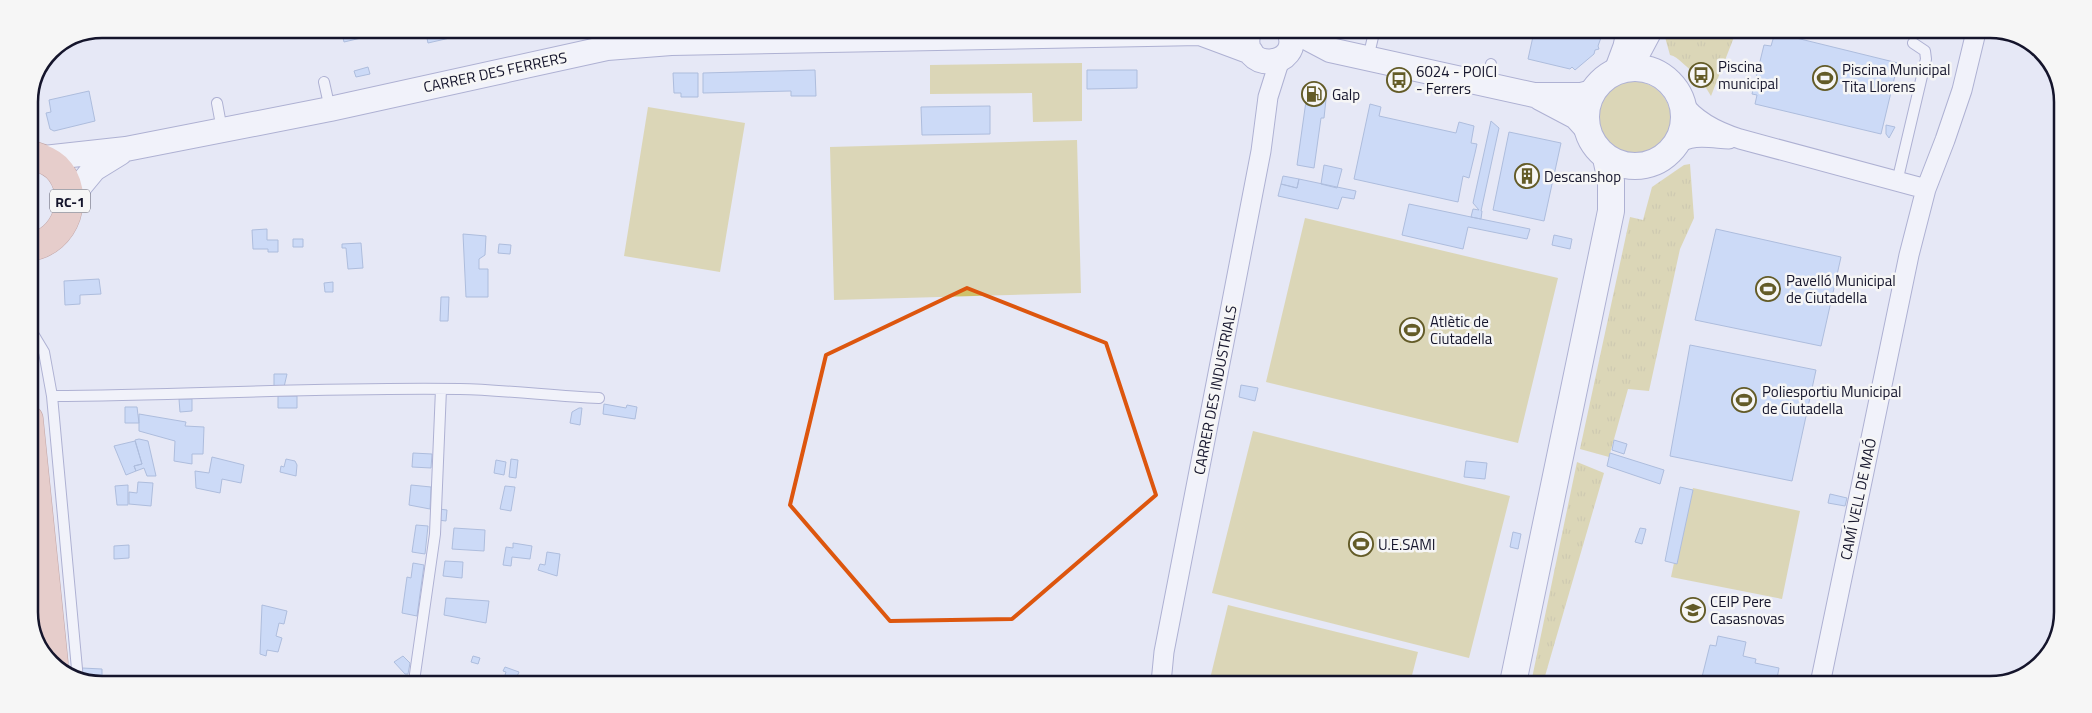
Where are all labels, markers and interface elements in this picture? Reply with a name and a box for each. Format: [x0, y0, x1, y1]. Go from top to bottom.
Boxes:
street label: CARRER DES FERRERS [421, 46, 569, 98]
place label: Piscina municipal [1718, 55, 1779, 95]
place label: Piscina Municipal Tita Llorens [1842, 58, 1950, 98]
place label: 6024 - POICI - Ferrers [1416, 60, 1497, 100]
bus stop icon: Piscina municipal [1688, 62, 1714, 88]
sports icon: Piscina Municipal Tita Llorens [1812, 65, 1838, 91]
bus stop icon: 6024 - POICI - Ferrers [1386, 67, 1412, 93]
fuel station icon: Galp [1301, 81, 1327, 107]
place label: Galp [1332, 83, 1360, 106]
building icon: Descanshop [1514, 163, 1540, 189]
place label: Descanshop [1544, 165, 1621, 188]
road number: RC-1 [50, 190, 90, 212]
place label: Pavelló Municipal de Ciutadella [1786, 269, 1896, 309]
sports icon: Pavelló Municipal de Ciutadella [1755, 276, 1781, 302]
street label: CARRER DES INDUSTRIALS [1187, 303, 1243, 477]
place label: Atlètic de Ciutadella [1430, 310, 1493, 350]
sports icon: Atlètic de Ciutadella [1399, 317, 1425, 343]
place label: Poliesportiu Municipal de Ciutadella [1762, 380, 1902, 420]
sports icon: Poliesportiu Municipal de Ciutadella [1731, 387, 1757, 413]
street label: CAMÍ VELL DE MAÓ [1834, 436, 1882, 562]
sports icon: U.E.SAMI [1348, 531, 1374, 557]
place label: U.E.SAMI [1378, 533, 1435, 556]
place label: CEIP Pere Casasnovas [1710, 590, 1785, 630]
school or university icon: CEIP Pere Casasnovas [1680, 597, 1706, 623]

